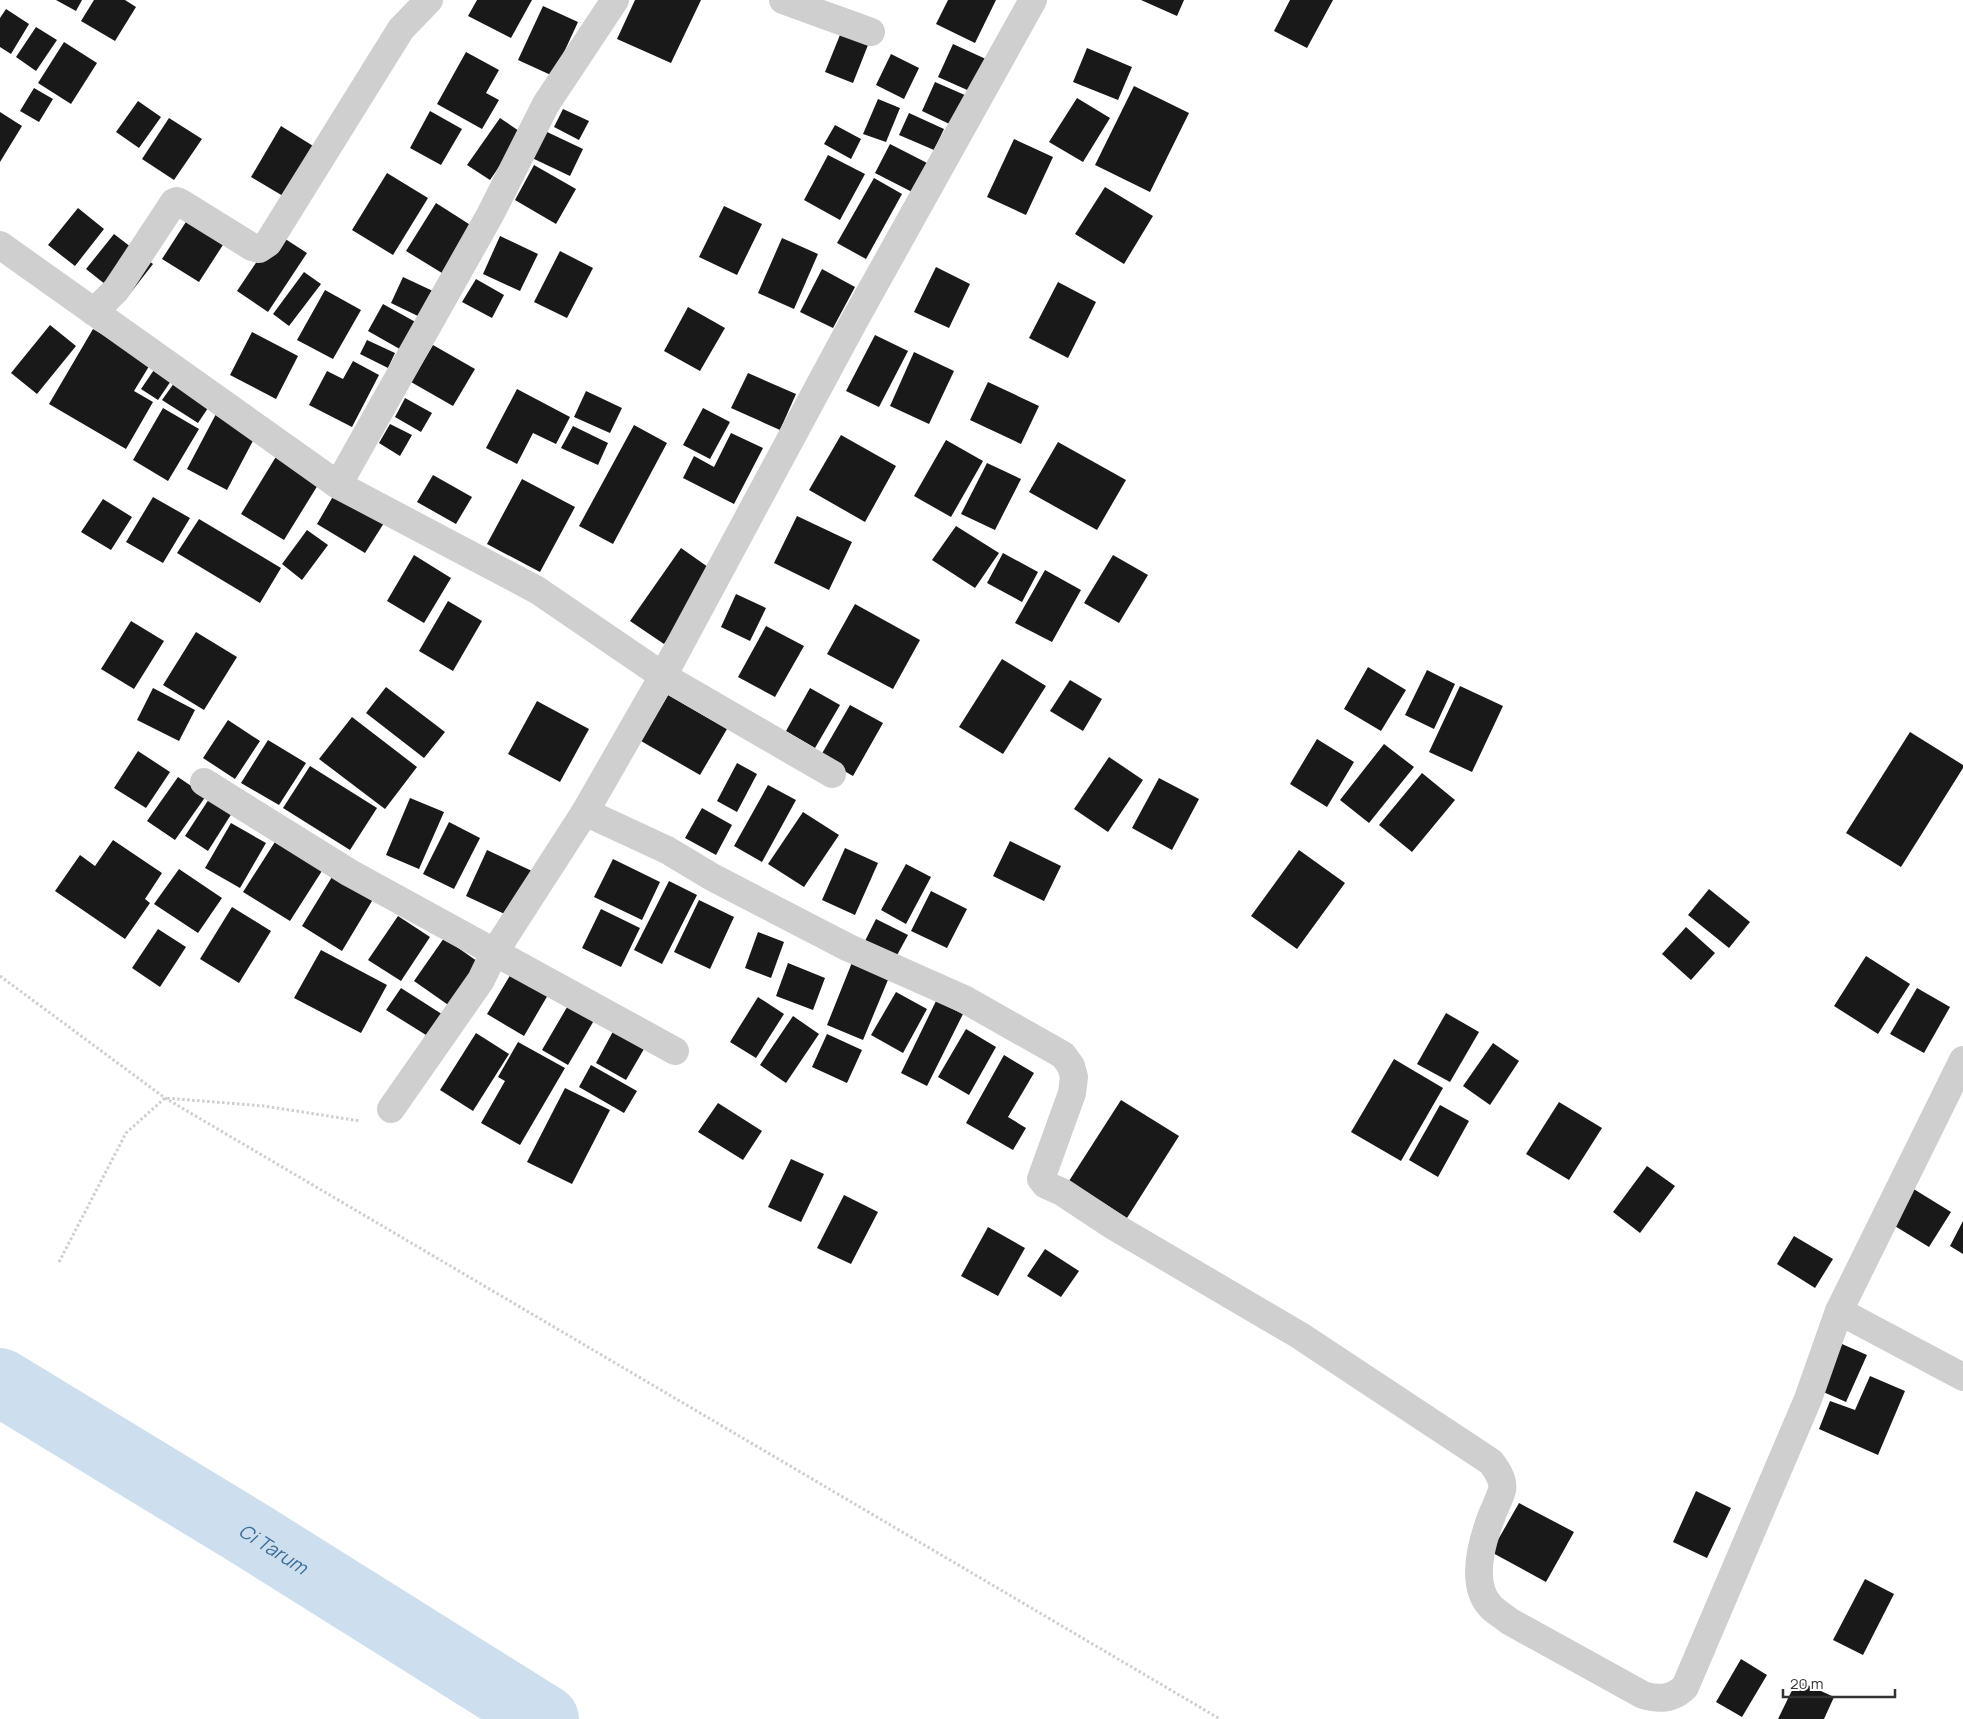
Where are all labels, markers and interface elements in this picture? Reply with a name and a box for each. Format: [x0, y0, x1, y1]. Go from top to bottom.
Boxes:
water label: Ci Tarum [234, 1517, 314, 1581]
scale bar [1783, 1666, 1896, 1698]
text: 20 m [1790, 1673, 1823, 1694]

